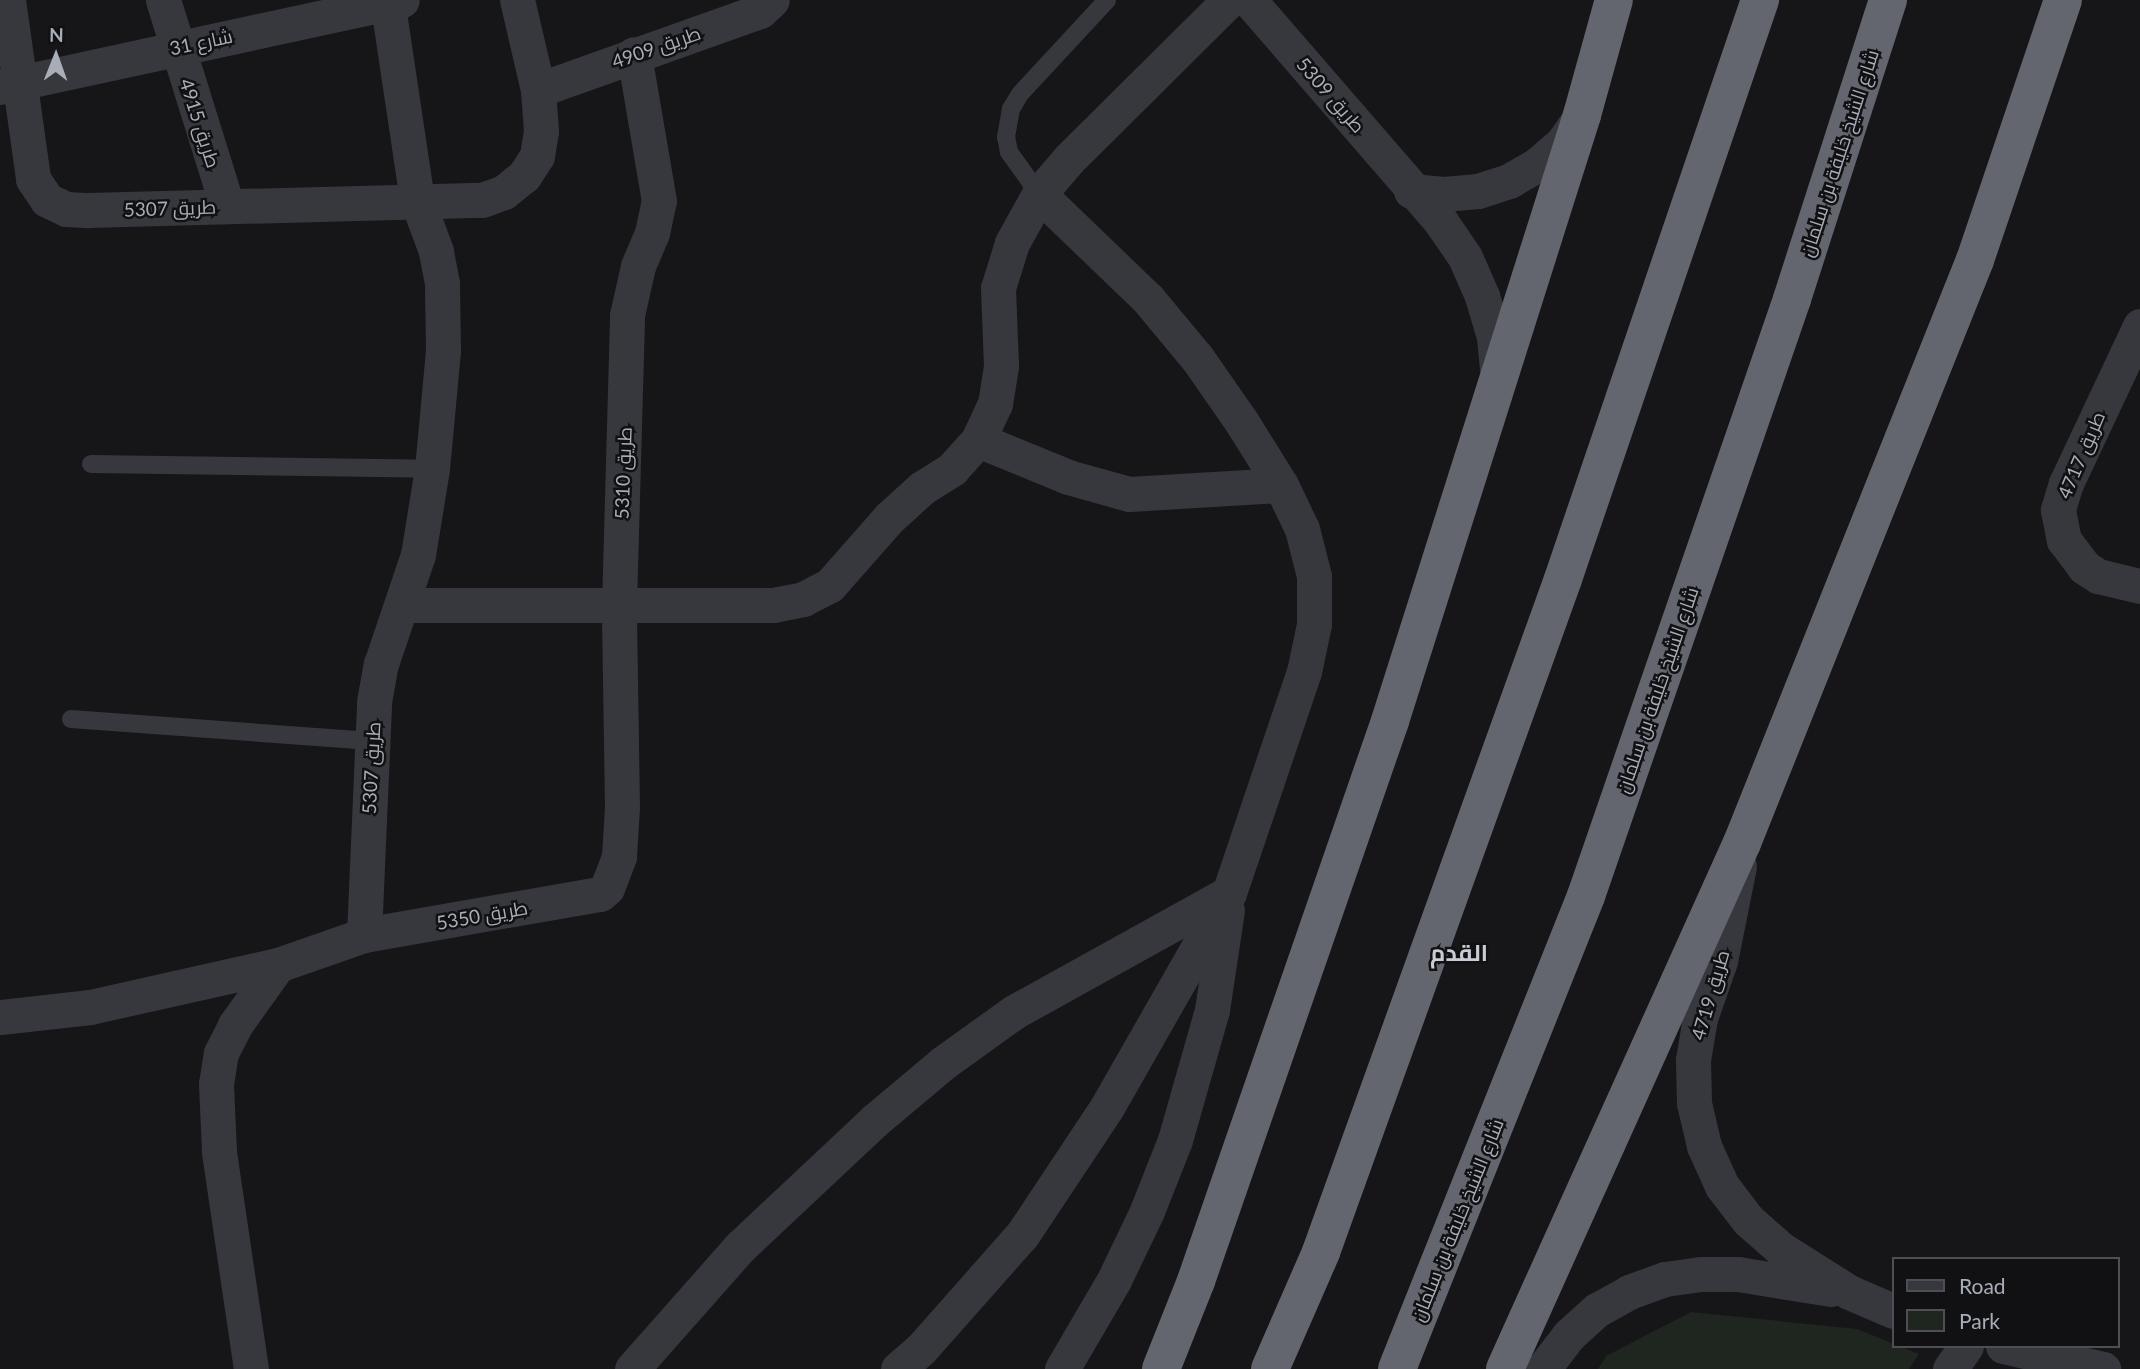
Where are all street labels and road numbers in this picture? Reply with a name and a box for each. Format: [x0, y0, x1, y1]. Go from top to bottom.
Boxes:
street label: طريق 4909 [609, 21, 703, 73]
street label: شارع 31 [167, 24, 235, 60]
street label: شارع الشيخ خليفة بن سلمان [1795, 47, 1883, 259]
street label: طريق 5309 [1292, 53, 1370, 137]
street label: طريق 4915 [175, 76, 225, 170]
street label: طريق 5307 [123, 195, 217, 221]
street label: طريق 4717 [2052, 408, 2110, 502]
street label: طريق 5310 [610, 426, 636, 520]
street label: شارع الشيخ خليفة بن سلمان [1611, 584, 1703, 796]
street label: طريق 5307 [357, 721, 385, 815]
street label: طريق 5350 [435, 896, 529, 934]
street label: طريق 4719 [1686, 947, 1734, 1043]
street label: شارع الشيخ خليفة بن سلمان [1406, 1115, 1508, 1325]

